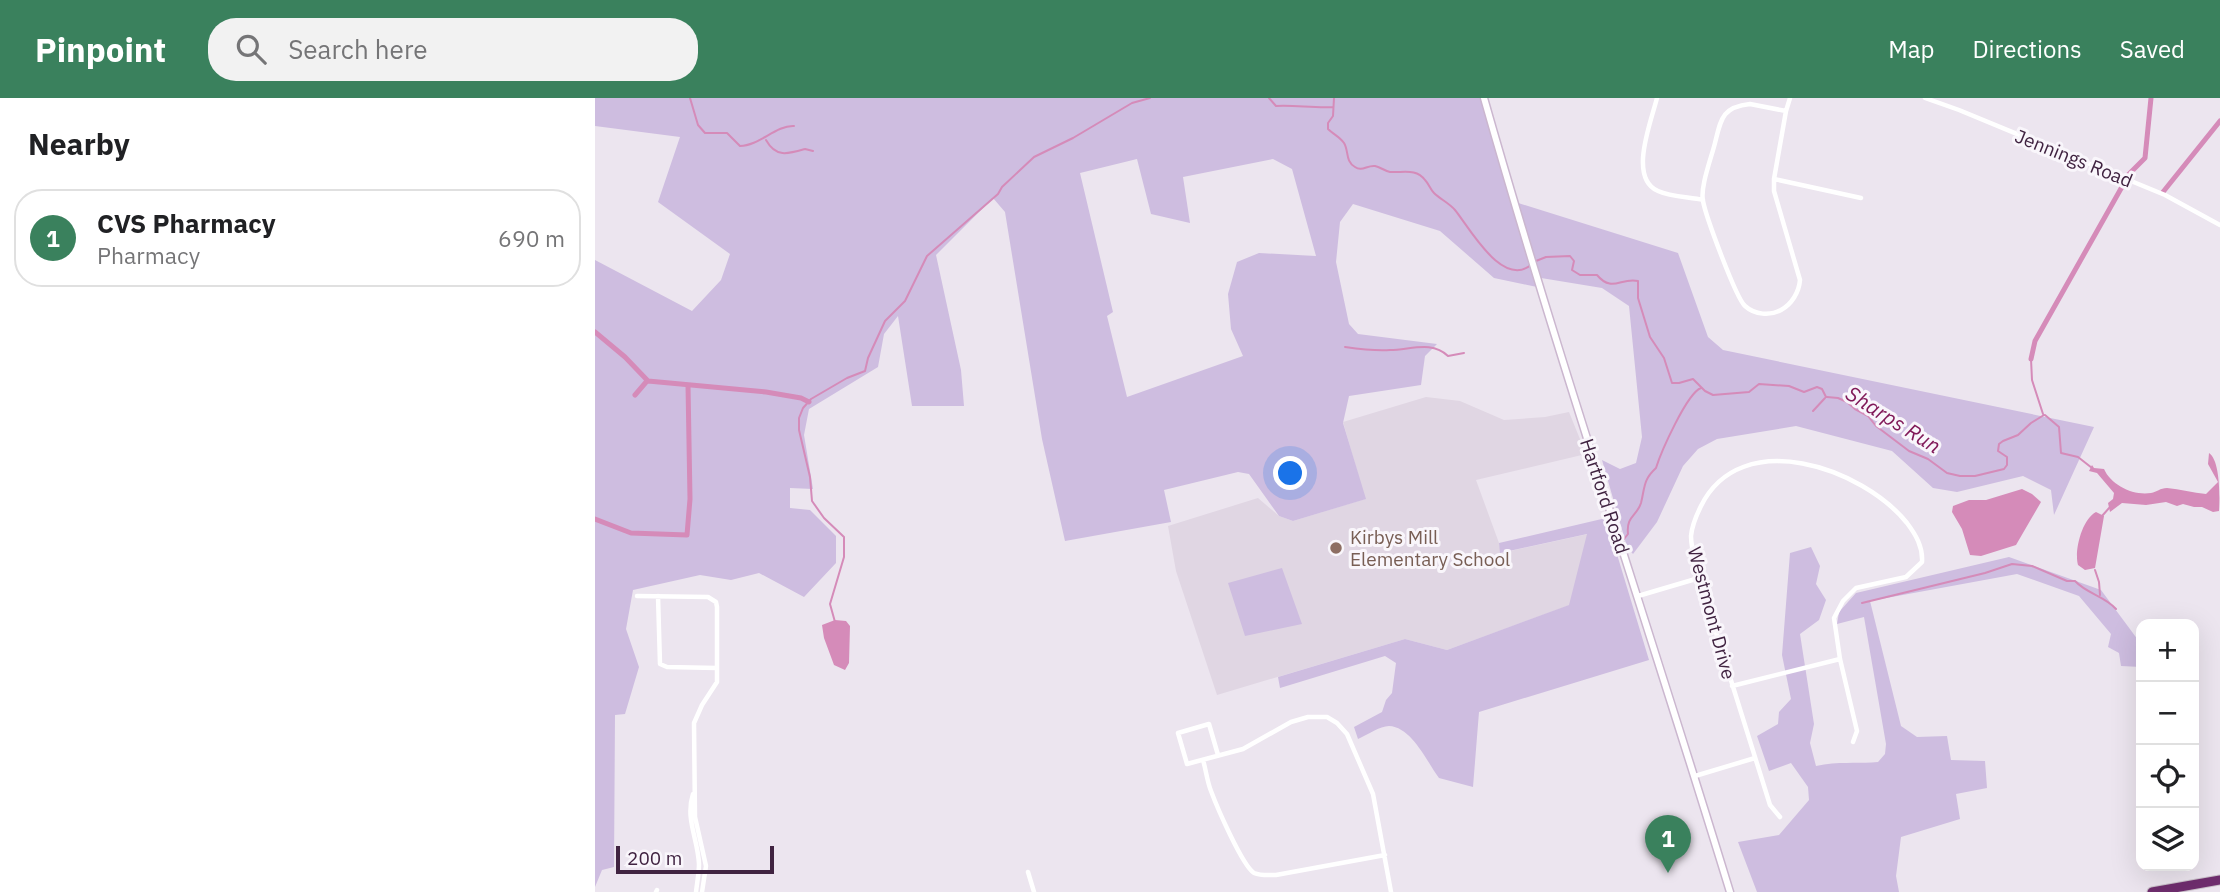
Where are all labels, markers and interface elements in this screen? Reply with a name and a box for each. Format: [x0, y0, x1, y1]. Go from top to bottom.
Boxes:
search box [208, 18, 698, 81]
text: Pinpoint [35, 28, 166, 71]
icon: search [232, 30, 270, 68]
text: Search here [288, 32, 428, 66]
text: Map [1888, 33, 1934, 65]
text: Directions [1972, 33, 2082, 65]
text: Saved [2120, 33, 2185, 65]
text: Nearby [28, 124, 130, 163]
street label: Jennings Road [2012, 124, 2136, 192]
text: CVS Pharmacy [97, 206, 276, 240]
text: 1 [46, 223, 60, 253]
text: 690 m [498, 223, 565, 253]
text: Pharmacy [97, 240, 200, 270]
water label: Sharps Run [1841, 379, 1946, 459]
street label: Hartford Road [1575, 435, 1635, 557]
your location [1273, 456, 1307, 490]
place label: Kirbys Mill Elementary School [1350, 525, 1510, 571]
marker: Kirbys Mill Elementary School [1328, 540, 1344, 556]
street label: Westmont Drive [1683, 544, 1741, 682]
map controls [2136, 619, 2199, 871]
button: + [2136, 619, 2199, 682]
button: − [2136, 682, 2199, 745]
button: locate [2136, 745, 2199, 808]
button: layers [2136, 808, 2199, 871]
pin: 1 [1645, 815, 1691, 873]
scale bar [616, 843, 773, 875]
text: 200 m [627, 846, 682, 870]

